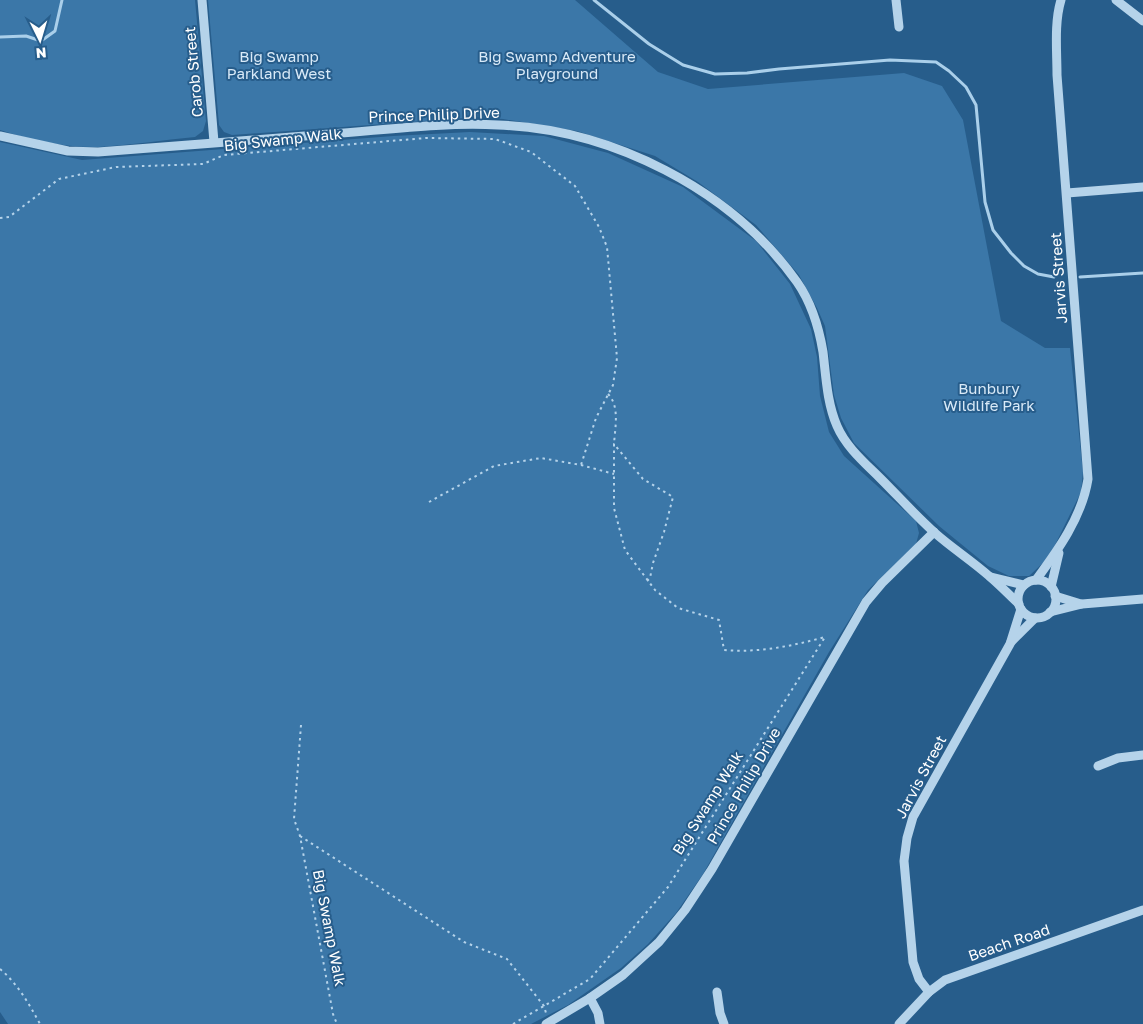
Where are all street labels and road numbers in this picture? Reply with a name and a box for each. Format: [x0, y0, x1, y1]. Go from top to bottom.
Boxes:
street label: Carob Street [180, 26, 206, 118]
street label: Prince Philip Drive [368, 103, 500, 125]
street label: Big Swamp Walk [223, 124, 343, 154]
street label: Jarvis Street [1046, 232, 1070, 324]
street label: Prince Philip Drive [702, 724, 784, 847]
street label: Jarvis Street [891, 732, 950, 821]
street label: Big Swamp Walk [668, 747, 746, 858]
street label: Big Swamp Walk [310, 868, 350, 988]
street label: Beach Road [965, 920, 1052, 964]

